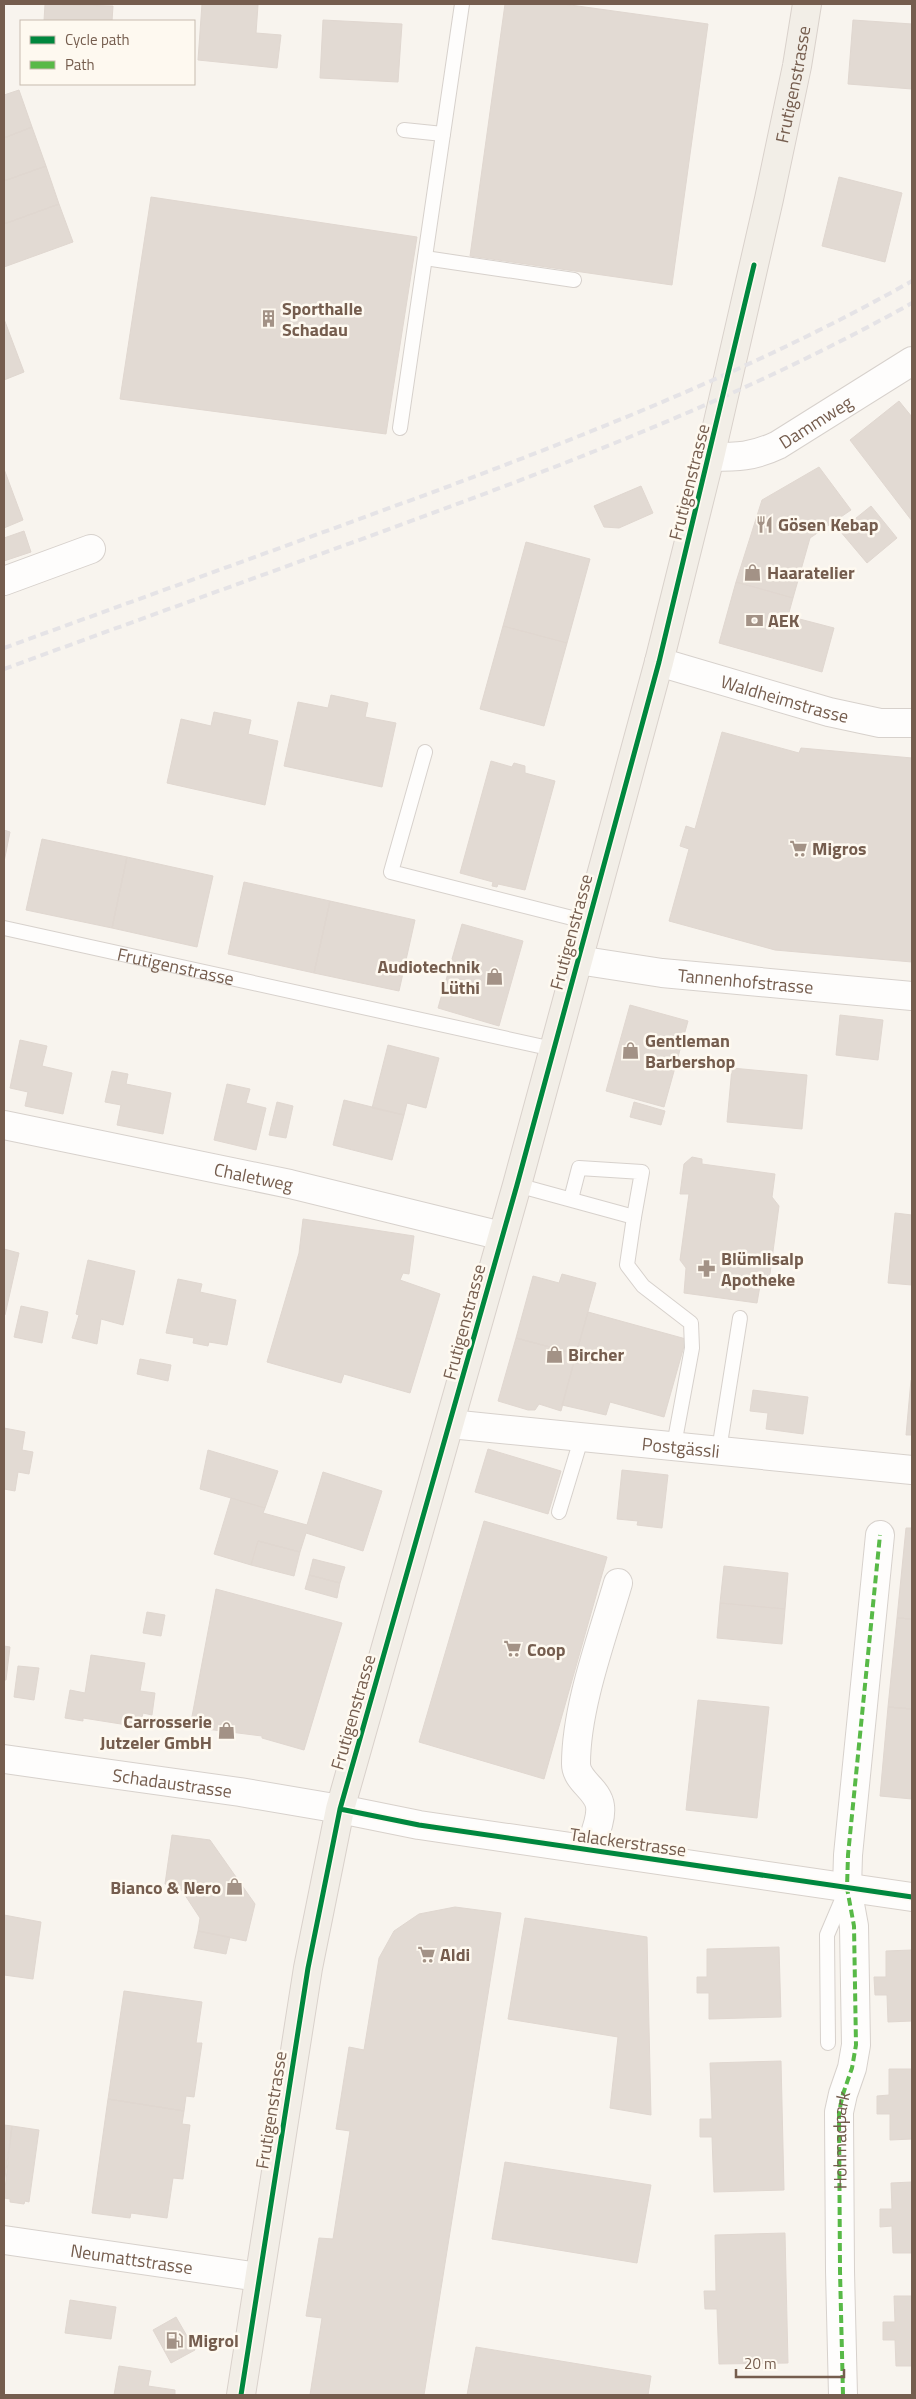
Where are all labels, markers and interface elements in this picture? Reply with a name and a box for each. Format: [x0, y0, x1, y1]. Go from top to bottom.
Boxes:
legend [20, 20, 195, 85]
street label: Frutigenstrasse [768, 24, 817, 145]
text: Cycle path [65, 28, 130, 51]
text: Path [65, 53, 95, 76]
place label: Sporthalle Schadau [282, 295, 362, 343]
building icon: Sporthalle Schadau [258, 308, 278, 328]
street label: Dammweg [773, 388, 858, 455]
street label: Frutigenstrasse [662, 421, 716, 543]
place label: Gösen Kebap [778, 511, 879, 538]
restaurant icon: Gösen Kebap [754, 514, 774, 534]
place label: Haaratelier [767, 559, 855, 586]
shop icon: Haaratelier [743, 562, 763, 582]
place label: AEK [768, 607, 800, 634]
bank icon: AEK [744, 610, 764, 630]
street label: Waldheimstrasse [718, 667, 851, 729]
place label: Migros [812, 835, 866, 862]
supermarket icon: Migros [788, 838, 808, 858]
street label: Frutigenstrasse [543, 871, 599, 993]
street label: Frutigenstrasse [115, 940, 237, 992]
place label: Audiotechnik Lüthi [378, 953, 481, 1001]
street label: Tannenhofstrasse [677, 961, 815, 1000]
shop icon: Audiotechnik Lüthi [484, 966, 504, 986]
place label: Gentleman Barbershop [645, 1027, 736, 1075]
shop icon: Gentleman Barbershop [621, 1040, 641, 1060]
street label: Chaletweg [212, 1155, 296, 1198]
place label: Blümlisalp Apotheke [721, 1245, 804, 1293]
pharmacy icon: Blümlisalp Apotheke [697, 1258, 717, 1278]
street label: Frutigenstrasse [436, 1261, 492, 1383]
place label: Bircher [568, 1341, 624, 1368]
shop icon: Bircher [544, 1344, 564, 1364]
street label: Postgässli [641, 1430, 721, 1464]
place label: Coop [527, 1636, 566, 1663]
supermarket icon: Coop [503, 1639, 523, 1659]
street label: Frutigenstrasse [324, 1651, 382, 1773]
place label: Carrosserie Jutzeler GmbH [100, 1708, 212, 1756]
shop icon: Carrosserie Jutzeler GmbH [216, 1721, 236, 1741]
street label: Schadaustrasse [111, 1761, 234, 1804]
street label: Talackerstrasse [568, 1820, 688, 1864]
place label: Bianco & Nero [110, 1874, 221, 1901]
shop icon: Bianco & Nero [225, 1877, 245, 1897]
place label: Aldi [440, 1941, 470, 1968]
supermarket icon: Aldi [416, 1944, 436, 1964]
street label: Frutigenstrasse [248, 2049, 294, 2171]
street label: Hohmadpark [825, 2088, 857, 2189]
street label: Neumattstrasse [69, 2236, 195, 2281]
place label: Migrol [188, 2327, 239, 2354]
fuel station icon: Migrol [164, 2330, 184, 2350]
scale bar [736, 2346, 844, 2378]
text: 20 m [744, 2352, 777, 2375]

